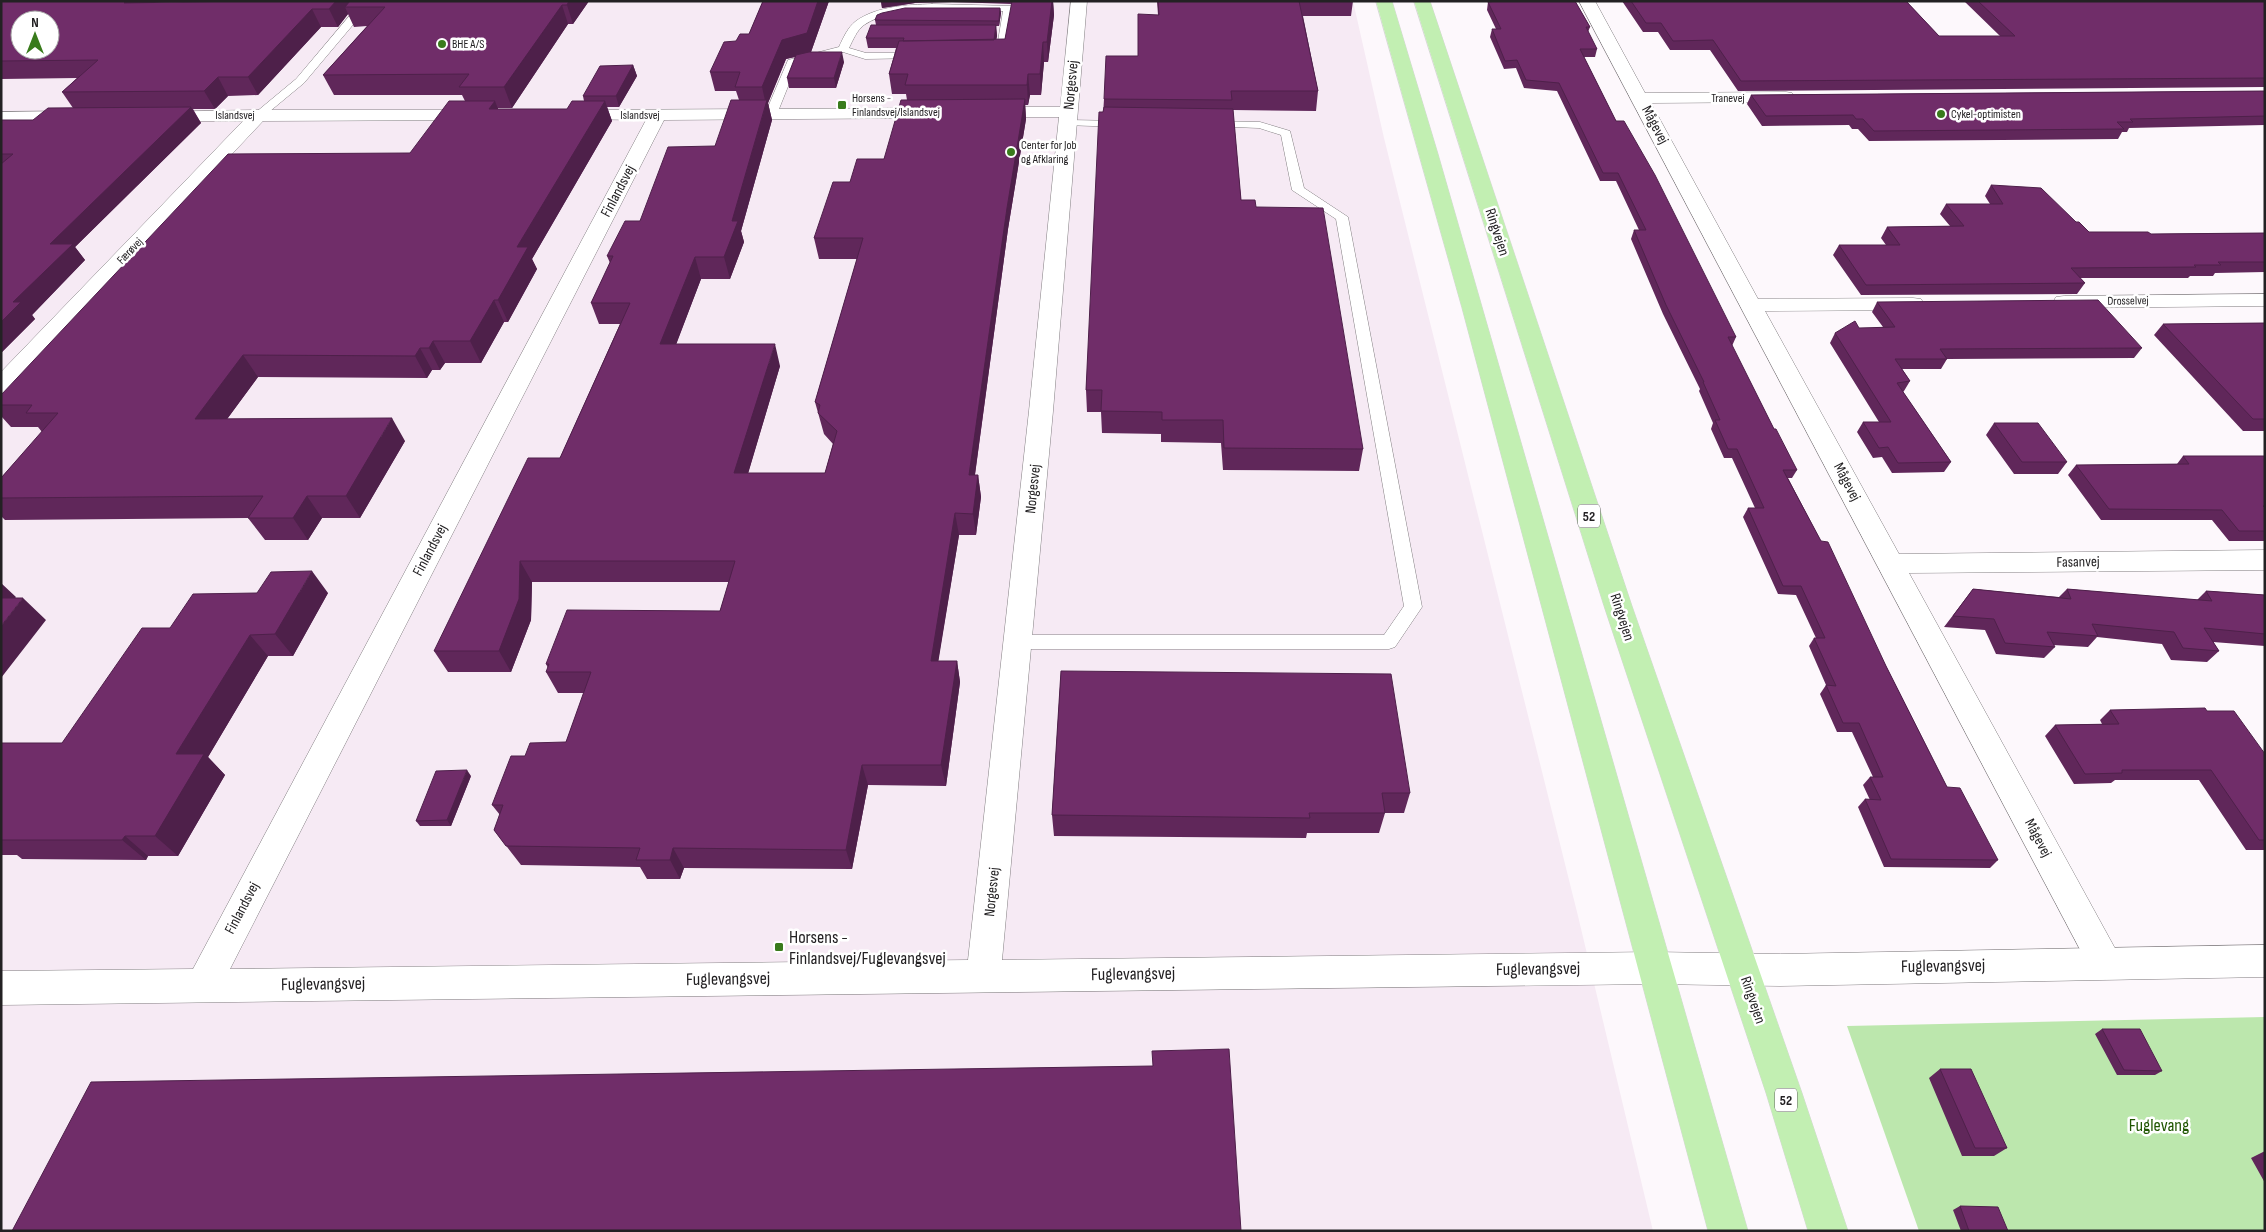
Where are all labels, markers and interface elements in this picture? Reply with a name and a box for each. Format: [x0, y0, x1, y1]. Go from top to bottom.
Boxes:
north arrow [10, 10, 60, 60]
text: N [31, 14, 39, 31]
place label: BHE A/S [452, 37, 484, 52]
marker: BHE A/S [436, 38, 448, 50]
street label: Norgesvej [1059, 59, 1083, 110]
place label: Horsens - Finlandsvej/Islandsvej [852, 91, 940, 120]
street label: Tranevej [1711, 91, 1745, 106]
marker: Horsens - Finlandsvej/Islandsvej [836, 99, 848, 111]
street label: Mågevej [1637, 102, 1673, 148]
place label: Cykel-optimisten [1951, 107, 2021, 122]
street label: Islandsvej [215, 108, 255, 123]
street label: Islandsvej [620, 108, 660, 123]
marker: Cykel-optimisten [1935, 108, 1947, 120]
place label: Center for Job og Afklaring [1021, 138, 1076, 167]
marker: Center for Job og Afklaring [1005, 146, 1017, 158]
street label: Finlandsvej [596, 161, 640, 220]
street label: Ringvejen [1480, 206, 1514, 258]
street label: Færøvej [114, 235, 146, 267]
street label: Drosselvej [2107, 293, 2149, 309]
street label: Mågevej [1829, 459, 1865, 505]
street label: Norgesvej [1021, 463, 1045, 515]
road number: 52 [1578, 504, 1600, 528]
street label: Finlandsvej [408, 520, 452, 579]
street label: Fasanvej [2056, 552, 2100, 572]
street label: Ringvejen [1605, 591, 1639, 643]
street label: Mågevej [2020, 815, 2056, 861]
street label: Norgesvej [980, 866, 1004, 918]
street label: Finlandsvej [220, 878, 264, 937]
place label: Horsens - Finlandsvej/Fuglevangsvej [789, 927, 946, 969]
marker: Horsens - Finlandsvej/Fuglevangsvej [773, 941, 785, 953]
street label: Fuglevangsvej [1901, 955, 1985, 977]
street label: Fuglevangsvej [1496, 958, 1580, 980]
street label: Fuglevangsvej [1091, 963, 1175, 985]
street label: Fuglevangsvej [686, 968, 770, 990]
street label: Fuglevangsvej [281, 973, 365, 995]
street label: Ringvejen [1736, 974, 1770, 1026]
road number: 52 [1775, 1088, 1797, 1112]
park label: Fuglevang [2129, 1115, 2189, 1136]

